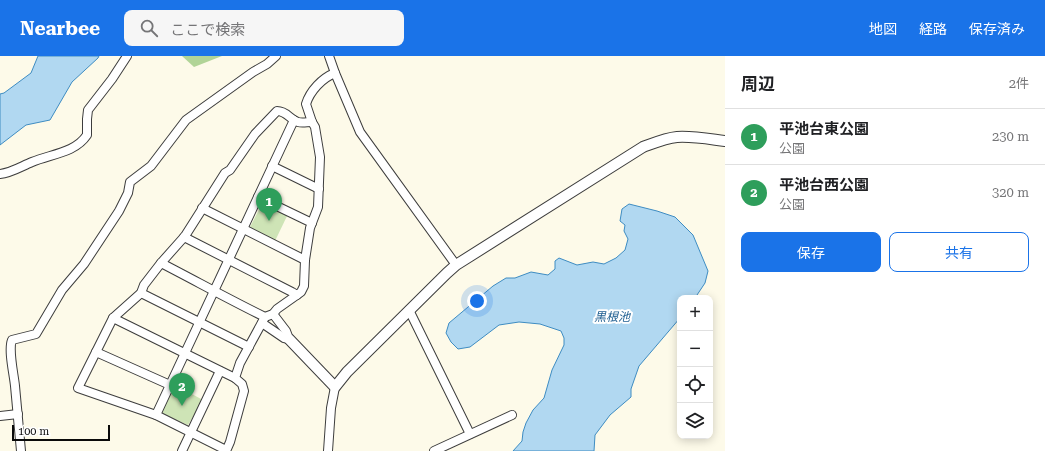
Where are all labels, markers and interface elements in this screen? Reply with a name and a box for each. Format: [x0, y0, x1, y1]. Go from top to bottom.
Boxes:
search box [124, 10, 404, 46]
text: Nearbee [20, 17, 100, 40]
icon: search [138, 17, 160, 39]
text: ここで検索 [170, 21, 245, 39]
text: 地図 [869, 21, 897, 37]
text: 経路 [919, 21, 947, 37]
text: 保存済み [969, 21, 1025, 37]
text: 周辺 [741, 74, 775, 94]
text: 2件 [1009, 76, 1029, 91]
text: 平池台東公園 [779, 120, 869, 138]
text: 1 [750, 129, 758, 144]
text: 230 m [992, 129, 1029, 144]
text: 公園 [779, 141, 805, 156]
text: 平池台西公園 [779, 176, 869, 194]
text: 2 [750, 185, 758, 200]
text: 320 m [992, 185, 1029, 200]
pin: 1 [256, 188, 282, 221]
text: 公園 [779, 197, 805, 212]
button: 保存 [741, 232, 881, 272]
button: 共有 [889, 232, 1029, 272]
your location [467, 291, 487, 311]
map controls [677, 295, 713, 439]
button: + [677, 295, 713, 331]
water label: 黒根池 [594, 310, 631, 324]
button: − [677, 331, 713, 367]
button: locate [677, 367, 713, 403]
pin: 2 [169, 373, 195, 406]
button: layers [677, 403, 713, 439]
scale bar [12, 423, 110, 442]
text: 100 m [18, 425, 49, 438]

